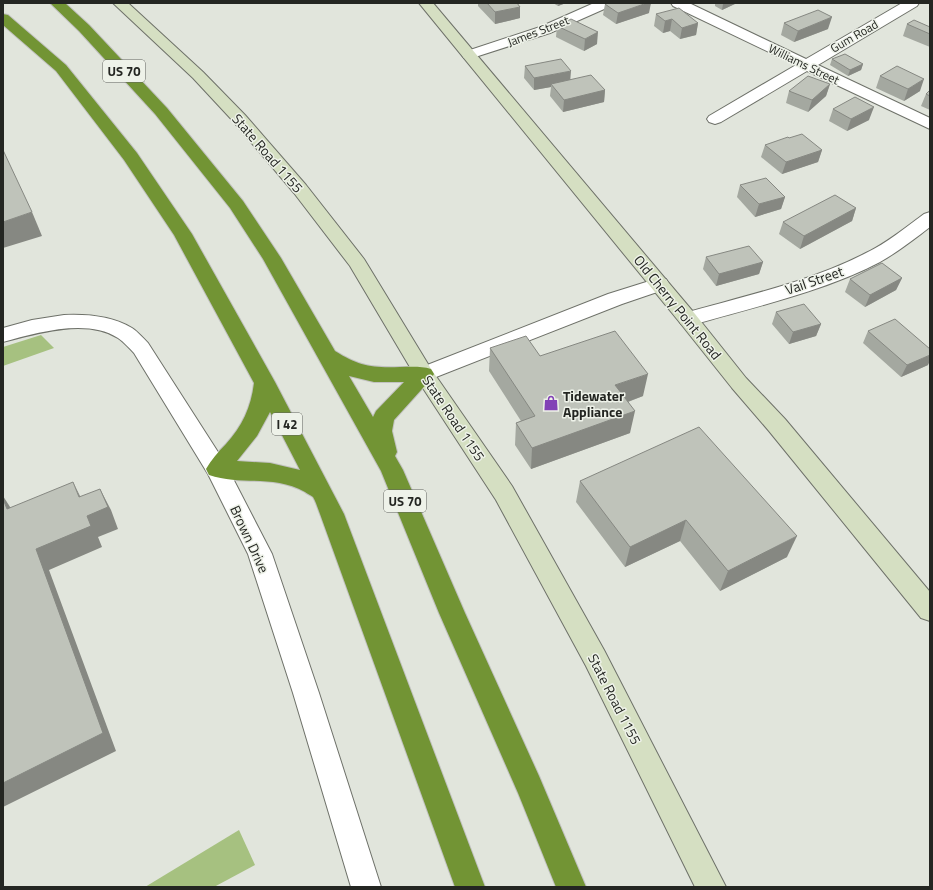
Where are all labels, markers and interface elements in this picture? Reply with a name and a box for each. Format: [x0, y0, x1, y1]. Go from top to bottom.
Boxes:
street label: James Street [504, 10, 572, 51]
street label: Gum Road [827, 15, 881, 57]
street label: Williams Street [765, 39, 843, 90]
road number: US 70 [103, 60, 145, 82]
street label: State Road 1155 [228, 109, 309, 197]
street label: Old Cherry Point Road [629, 250, 727, 364]
street label: Vail Street [782, 260, 846, 300]
street label: State Road 1155 [418, 371, 491, 465]
place label: Tidewater Appliance [563, 385, 624, 422]
shop icon: Tidewater Appliance [542, 394, 560, 412]
road number: I 42 [272, 413, 302, 435]
road number: US 70 [384, 490, 426, 512]
street label: Brown Drive [225, 502, 275, 576]
street label: State Road 1155 [583, 650, 647, 748]

